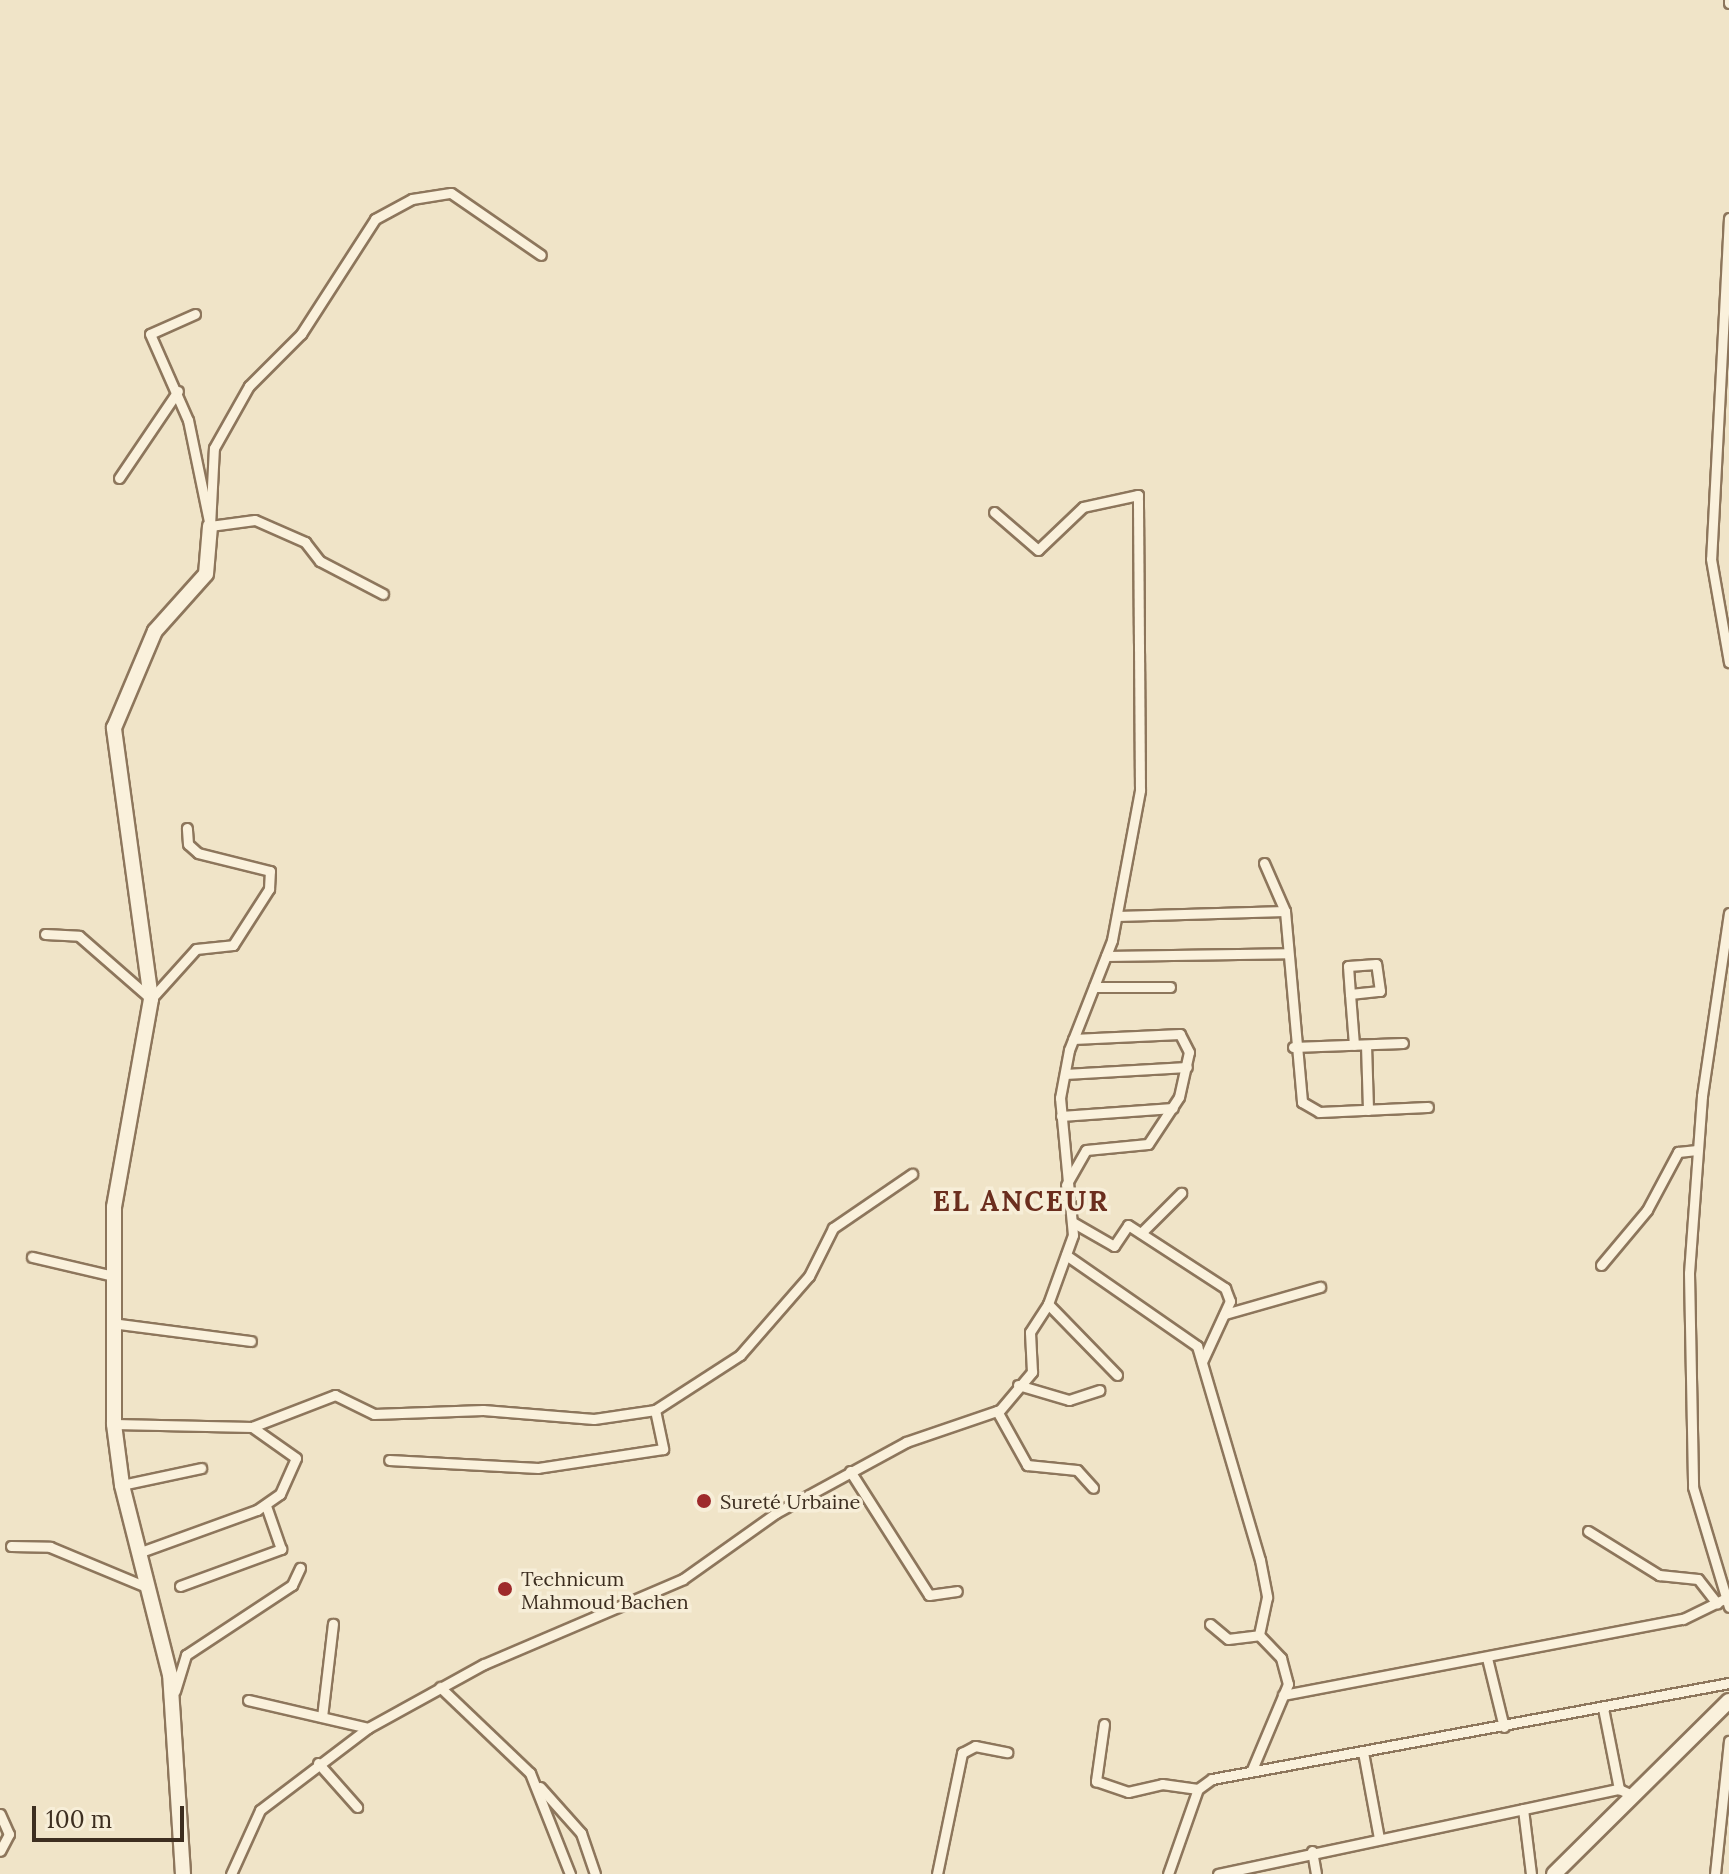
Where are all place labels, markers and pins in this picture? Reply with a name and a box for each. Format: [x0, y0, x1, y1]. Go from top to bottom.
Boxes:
place label: Sureté Urbaine [720, 1489, 860, 1513]
marker: Sureté Urbaine [695, 1492, 713, 1510]
place label: Technicum Mahmoud Bachen [521, 1566, 689, 1613]
marker: Technicum Mahmoud Bachen [496, 1580, 514, 1598]

